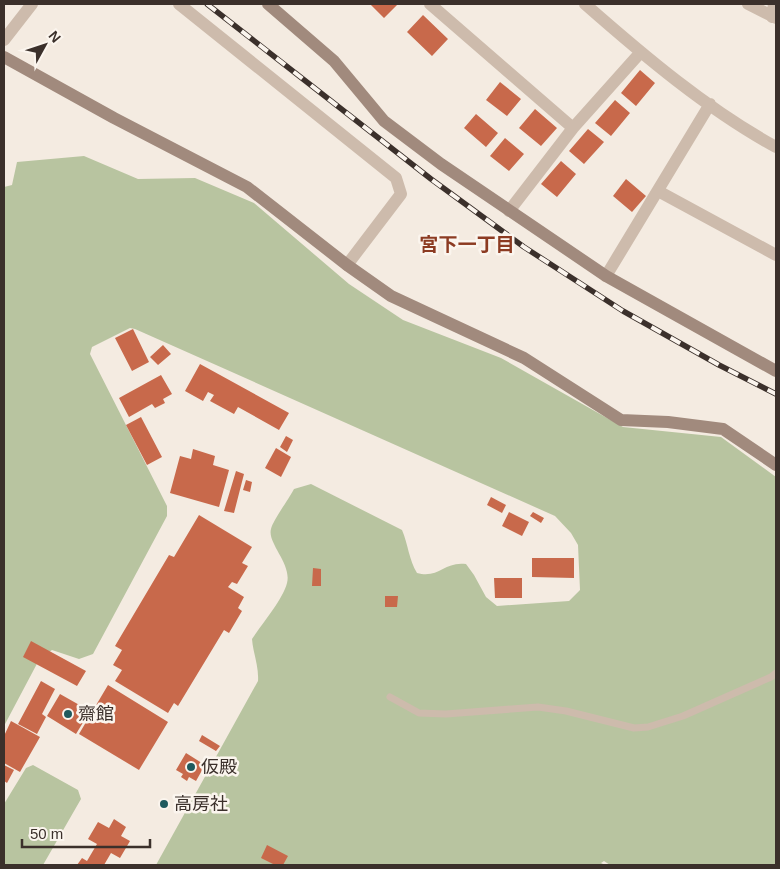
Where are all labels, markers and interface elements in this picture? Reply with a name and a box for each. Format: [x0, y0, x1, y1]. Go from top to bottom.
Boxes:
north arrow [20, 20, 70, 70]
text: N [46, 28, 64, 46]
district label: 宮下一丁目 [419, 234, 515, 255]
place label: 齋館 [78, 704, 114, 724]
marker: 齋館 [62, 708, 74, 720]
place label: 仮殿 [201, 757, 237, 777]
marker: 仮殿 [185, 761, 197, 773]
place label: 高房社 [174, 794, 228, 814]
marker: 高房社 [158, 798, 170, 810]
scale bar [22, 816, 150, 848]
text: 50 m [30, 825, 63, 842]

